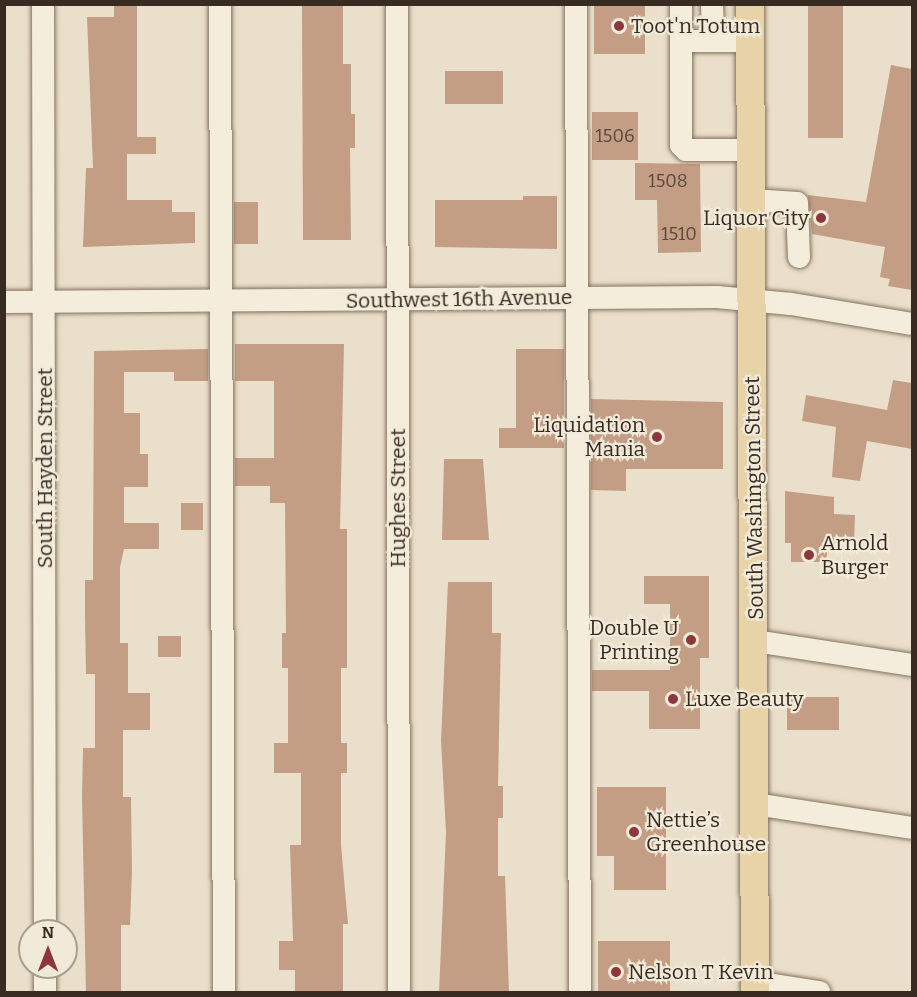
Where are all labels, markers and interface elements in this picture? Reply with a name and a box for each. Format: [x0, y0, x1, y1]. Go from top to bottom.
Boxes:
place label: Toot'n Totum [631, 13, 760, 39]
marker: Toot'n Totum [612, 19, 626, 33]
house number: 1506 [595, 125, 635, 147]
house number: 1508 [648, 170, 688, 192]
place label: Liquor City [703, 205, 809, 231]
marker: Liquor City [814, 211, 828, 225]
house number: 1510 [661, 223, 697, 245]
street label: Southwest 16th Avenue [346, 284, 572, 314]
street label: South Hayden Street [32, 368, 58, 568]
street label: South Washington Street [739, 376, 769, 620]
place label: Liquidation Mania [533, 412, 645, 462]
street label: Hughes Street [385, 428, 411, 568]
marker: Liquidation Mania [650, 430, 664, 444]
place label: Arnold Burger [821, 530, 888, 580]
marker: Arnold Burger [802, 548, 816, 562]
place label: Double U Printing [589, 615, 679, 665]
marker: Double U Printing [684, 633, 698, 647]
place label: Luxe Beauty [685, 686, 804, 712]
marker: Luxe Beauty [666, 692, 680, 706]
place label: Nettie’s Greenhouse [646, 807, 766, 857]
marker: Nettie’s Greenhouse [627, 825, 641, 839]
north arrow [18, 919, 78, 979]
text: N [42, 923, 54, 942]
place label: Nelson T Kevin [628, 959, 773, 985]
marker: Nelson T Kevin [609, 965, 623, 979]

